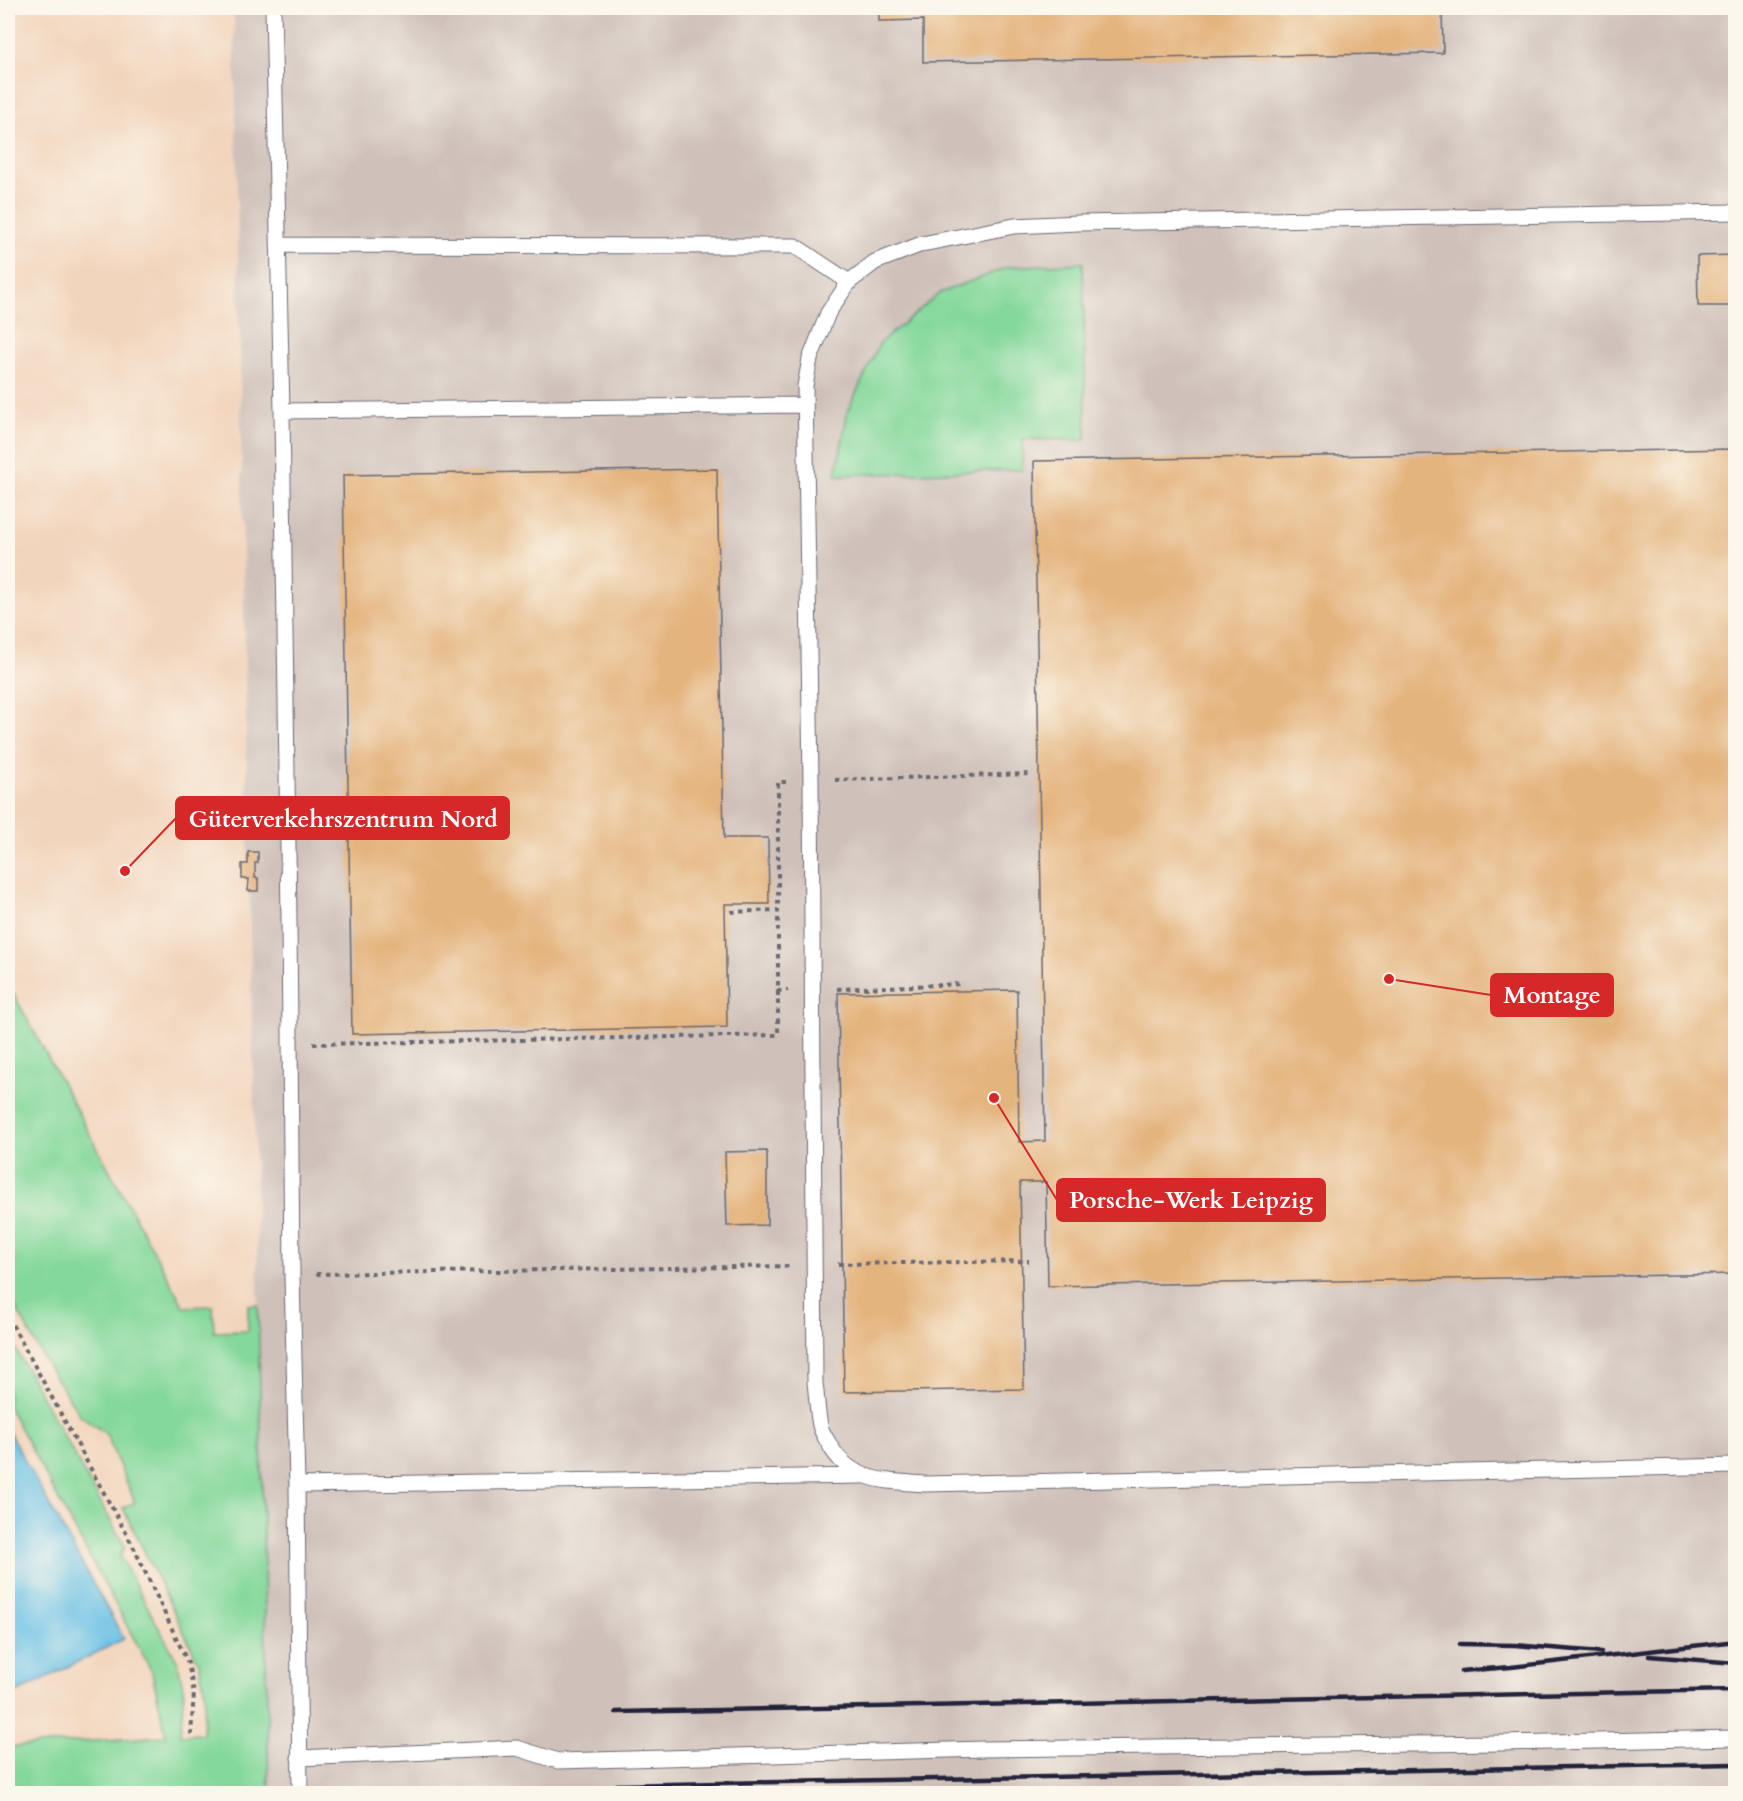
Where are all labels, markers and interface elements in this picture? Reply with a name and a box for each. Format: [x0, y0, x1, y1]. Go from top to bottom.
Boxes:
callout: Güterverkehrszentrum Nord [176, 797, 509, 839]
text: Güterverkehrszentrum Nord [188, 803, 498, 836]
callout: Montage [1491, 974, 1613, 1016]
text: Montage [1503, 979, 1601, 1012]
callout: Porsche-Werk Leipzig [1057, 1179, 1325, 1221]
text: Porsche-Werk Leipzig [1069, 1184, 1314, 1217]

